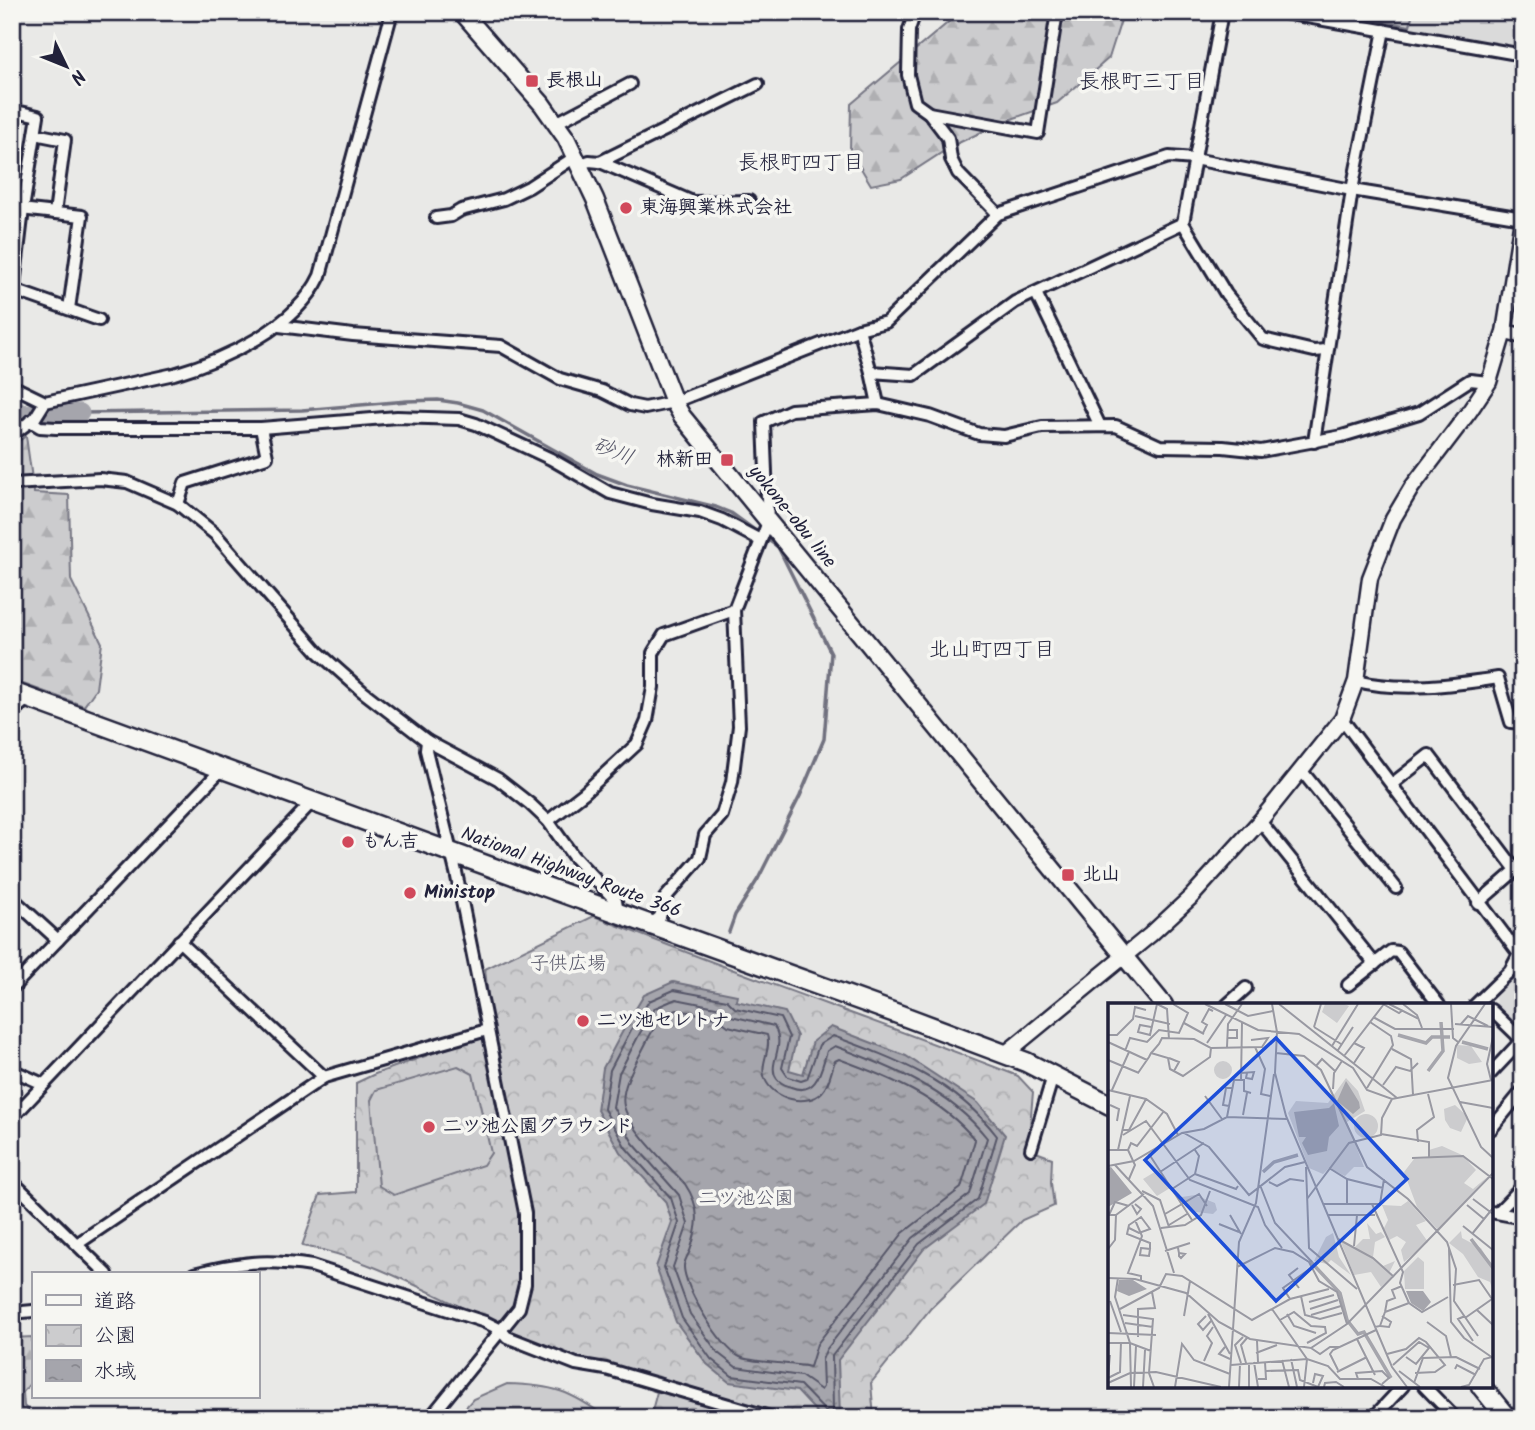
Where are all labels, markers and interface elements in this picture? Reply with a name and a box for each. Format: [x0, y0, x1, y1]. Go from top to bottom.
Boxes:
north arrow [32, 32, 102, 102]
text: N [62, 62, 92, 91]
place label: 長根山 [546, 66, 603, 96]
district label: 長根町三丁目 [1079, 66, 1205, 99]
marker: 長根山 [524, 73, 540, 89]
district label: 長根町四丁目 [738, 147, 864, 180]
place label: 東海興業株式会社 [640, 193, 792, 223]
marker: 東海興業株式会社 [618, 200, 634, 216]
water label: 砂川 [587, 429, 639, 475]
place label: 林新田 [656, 445, 713, 475]
marker: 林新田 [719, 452, 735, 468]
street label: yokone-obu line [740, 458, 843, 576]
district label: 北山町四丁目 [929, 634, 1055, 667]
street label: National Highway Route 366 [457, 819, 685, 927]
place label: もん吉 [362, 827, 419, 857]
marker: もん吉 [340, 834, 356, 850]
place label: 北山 [1082, 860, 1120, 890]
marker: 北山 [1060, 867, 1076, 883]
place label: Ministop [424, 878, 495, 908]
marker: Ministop [402, 885, 418, 901]
park label: 子供広場 [530, 949, 606, 979]
inset map [1108, 1003, 1493, 1388]
place label: 二ツ池セレトナ [597, 1006, 730, 1036]
marker: 二ツ池セレトナ [575, 1013, 591, 1029]
place label: 二ツ池公園グラウンド [443, 1112, 633, 1142]
marker: 二ツ池公園グラウンド [421, 1119, 437, 1135]
park label: 二ツ池公園 [698, 1184, 794, 1214]
legend [32, 1272, 259, 1398]
text: 道路 [94, 1286, 136, 1319]
text: 公園 [94, 1320, 136, 1353]
text: 水域 [94, 1356, 136, 1389]

